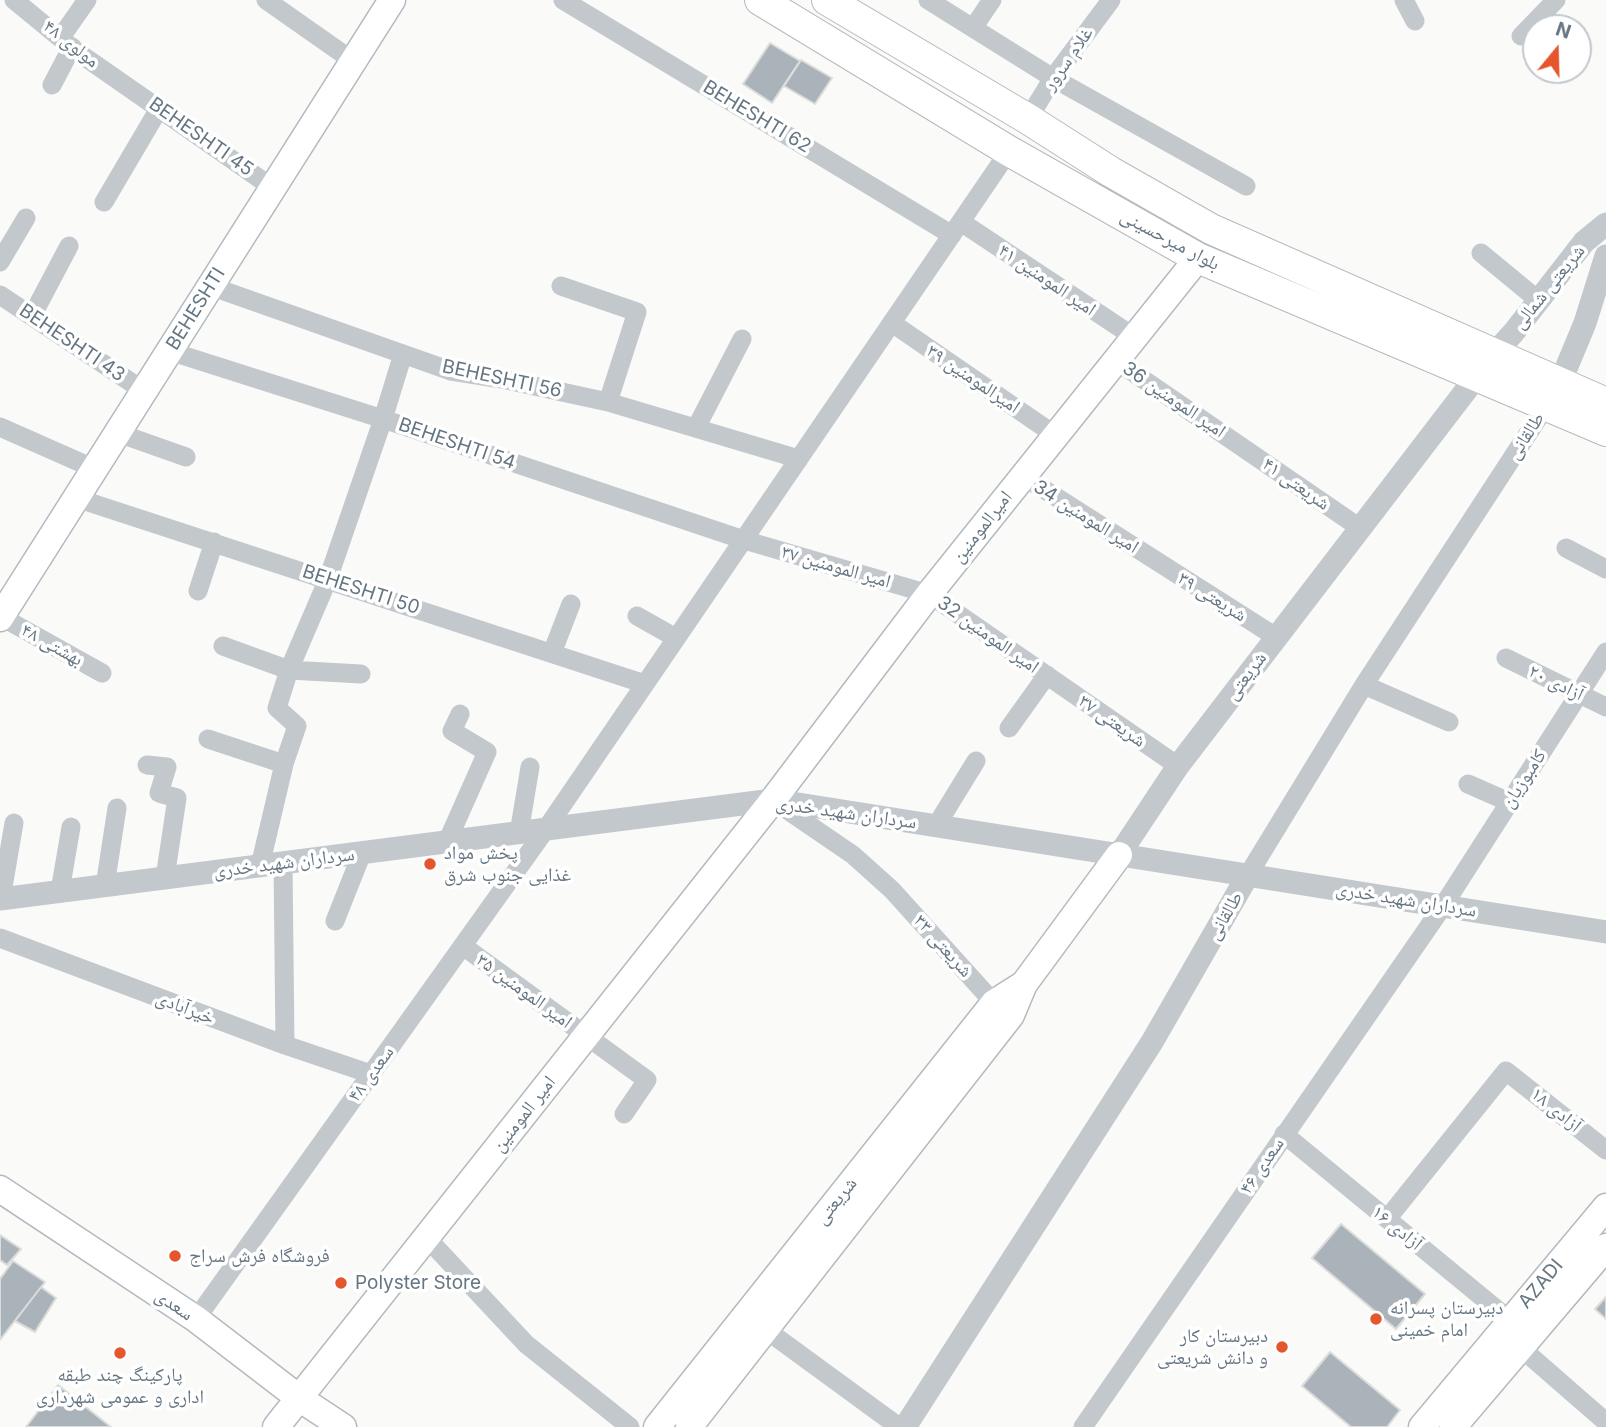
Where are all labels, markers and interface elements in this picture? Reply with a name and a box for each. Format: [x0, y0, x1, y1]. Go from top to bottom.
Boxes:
north arrow [1522, 14, 1592, 84]
street label: مولوی ۴۸ [39, 15, 103, 73]
text: N [1553, 17, 1574, 44]
street label: غلام سرور [1038, 23, 1098, 95]
street label: BEHESHTI 62 [699, 76, 815, 158]
street label: BEHESHTI 45 [144, 93, 258, 181]
street label: بلوار میرحسینی [1116, 204, 1224, 276]
street label: امیر المومنین ۴۱ [994, 239, 1100, 321]
street label: شریعتی شمالی [1508, 240, 1590, 334]
street label: BEHESHTI [162, 263, 230, 355]
street label: BEHESHTI 43 [15, 299, 129, 387]
street label: امیرالمومنین ۳۹ [922, 339, 1024, 419]
street label: BEHESHTI 56 [440, 355, 564, 403]
street label: امیر المومنین 36 [1118, 357, 1230, 443]
street label: طالقانی [1502, 408, 1550, 464]
street label: BEHESHTI 54 [395, 413, 519, 475]
street label: شریعتی ۴۱ [1258, 453, 1334, 515]
street label: امیر المومنین 34 [1029, 476, 1143, 558]
street label: امیرالمومنین [947, 486, 1017, 568]
street label: امیر المومنین ۳۷ [779, 540, 893, 594]
street label: BEHESHTI 50 [299, 560, 423, 620]
street label: شریعتی ۳۹ [1173, 567, 1251, 627]
street label: امیر المومنین 32 [933, 591, 1043, 679]
street label: بهشتی ۴۸ [17, 619, 87, 671]
street label: شریعتی [1221, 647, 1271, 705]
street label: آزادی ۲۰ [1525, 660, 1587, 706]
street label: شریعتی ۳۷ [1074, 690, 1150, 752]
street label: کامبوزیان [1497, 745, 1551, 813]
street label: سرداران شهید خدری [774, 792, 918, 834]
place label: پخش مواد غذایی جنوب شرق [444, 842, 571, 886]
street label: سرداران شهید خدری [212, 843, 356, 883]
marker: پخش مواد غذایی جنوب شرق [422, 856, 438, 872]
street label: سرداران شهید خدری [1334, 878, 1478, 922]
street label: طالقانی [1202, 888, 1248, 944]
street label: شریعتی ۳۳ [909, 910, 977, 982]
street label: امیر المومنین ۳۵ [472, 949, 576, 1033]
street label: خیرآبادی [153, 986, 217, 1030]
street label: سعدی ۴۸ [343, 1042, 399, 1106]
street label: امیر المومنین [487, 1071, 561, 1157]
street label: آزادی ۱۸ [1526, 1083, 1586, 1137]
street label: سعدی ۴۶ [1235, 1133, 1289, 1199]
street label: شریعتی [810, 1173, 862, 1229]
street label: آزادی ۱۶ [1367, 1201, 1427, 1255]
place label: فروشگاه فرش سراج [189, 1245, 330, 1267]
marker: فروشگاه فرش سراج [167, 1248, 183, 1264]
street label: AZADI [1514, 1255, 1568, 1313]
place label: Polyster Store [355, 1272, 481, 1294]
marker: Polyster Store [333, 1275, 349, 1291]
street label: سعدی [151, 1284, 197, 1326]
place label: دبیرستان پسرانه امام خمینی [1390, 1297, 1503, 1341]
marker: دبیرستان پسرانه امام خمینی [1368, 1311, 1384, 1327]
place label: دبیرستان کار و دانش شریعتی [1157, 1325, 1268, 1369]
marker: دبیرستان کار و دانش شریعتی [1274, 1339, 1290, 1355]
marker: پارکینگ چند طبقه اداری و عمومی شهرداری [112, 1345, 128, 1361]
place label: پارکینگ چند طبقه اداری و عمومی شهرداری [36, 1364, 204, 1408]

